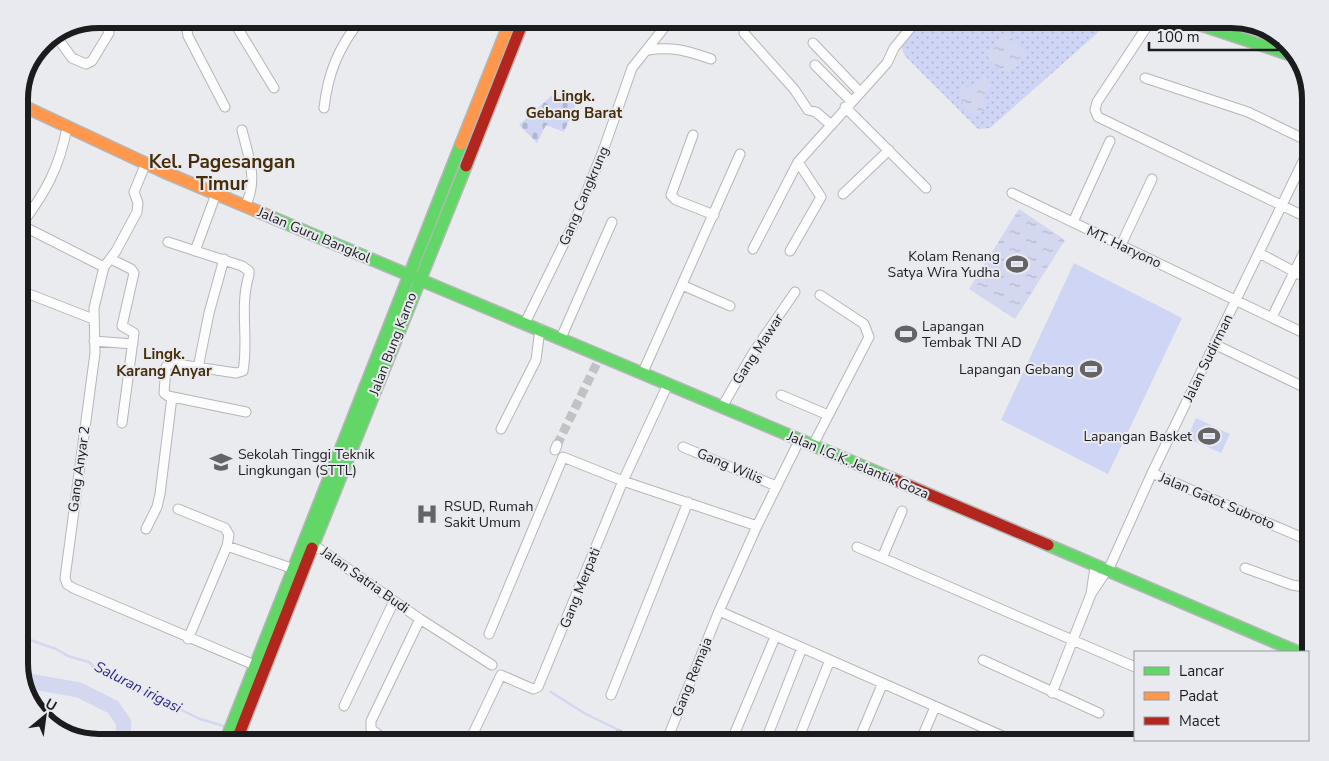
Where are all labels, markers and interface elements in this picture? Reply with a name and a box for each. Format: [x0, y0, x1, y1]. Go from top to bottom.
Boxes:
scale bar [1149, 20, 1278, 52]
text: 100 m [1156, 27, 1200, 47]
district label: Lingk. Gebang Barat [526, 86, 623, 123]
street label: Gang Cangkrung [555, 143, 613, 249]
district label: Kel. Pagesangan Timur [149, 149, 295, 197]
street label: Jalan Guru Bangkol [254, 202, 374, 268]
street label: MT. Haryono [1084, 221, 1165, 273]
place label: Kolam Renang Satya Wira Yudha [888, 247, 1000, 282]
sports icon: Kolam Renang Satya Wira Yudha [1004, 251, 1030, 277]
street label: Jalan Bung Karno [364, 289, 421, 399]
street label: Gang Mawar [728, 310, 788, 388]
street label: Jalan Sudirman [1178, 311, 1237, 406]
place label: Lapangan Tembak TNI AD [922, 317, 1022, 352]
sports icon: Lapangan Tembak TNI AD [893, 321, 919, 347]
district label: Lingk. Karang Anyar [116, 344, 212, 381]
sports icon: Lapangan Gebang [1078, 356, 1104, 382]
place label: Lapangan Gebang [959, 360, 1074, 379]
sports icon: Lapangan Basket [1196, 423, 1222, 449]
street label: Gang Anyar 2 [64, 425, 94, 513]
street label: Jalan I.G.K. Jelantik Goza [783, 426, 932, 504]
place label: Lapangan Basket [1083, 427, 1192, 446]
street label: Gang Wilis [694, 444, 766, 489]
place label: Sekolah Tinggi Teknik Lingkungan (STTL) [238, 445, 376, 480]
school or university icon: Sekolah Tinggi Teknik Lingkungan (STTL) [208, 449, 234, 475]
street label: Jalan Gatot Subroto [1155, 468, 1278, 534]
place label: RSUD, Rumah Sakit Umum [444, 497, 533, 532]
hospital icon: RSUD, Rumah Sakit Umum [414, 501, 440, 527]
street label: Jalan Satria Budi [316, 542, 413, 618]
street label: Gang Merpati [555, 545, 605, 631]
street label: Gang Remaja [667, 634, 717, 720]
legend [1134, 651, 1309, 741]
water label: Saluran irigasi [91, 656, 186, 718]
text: Lancar [1179, 661, 1224, 681]
text: Padat [1179, 686, 1219, 706]
north arrow [20, 691, 70, 741]
text: U [42, 694, 60, 716]
text: Macet [1179, 711, 1221, 731]

